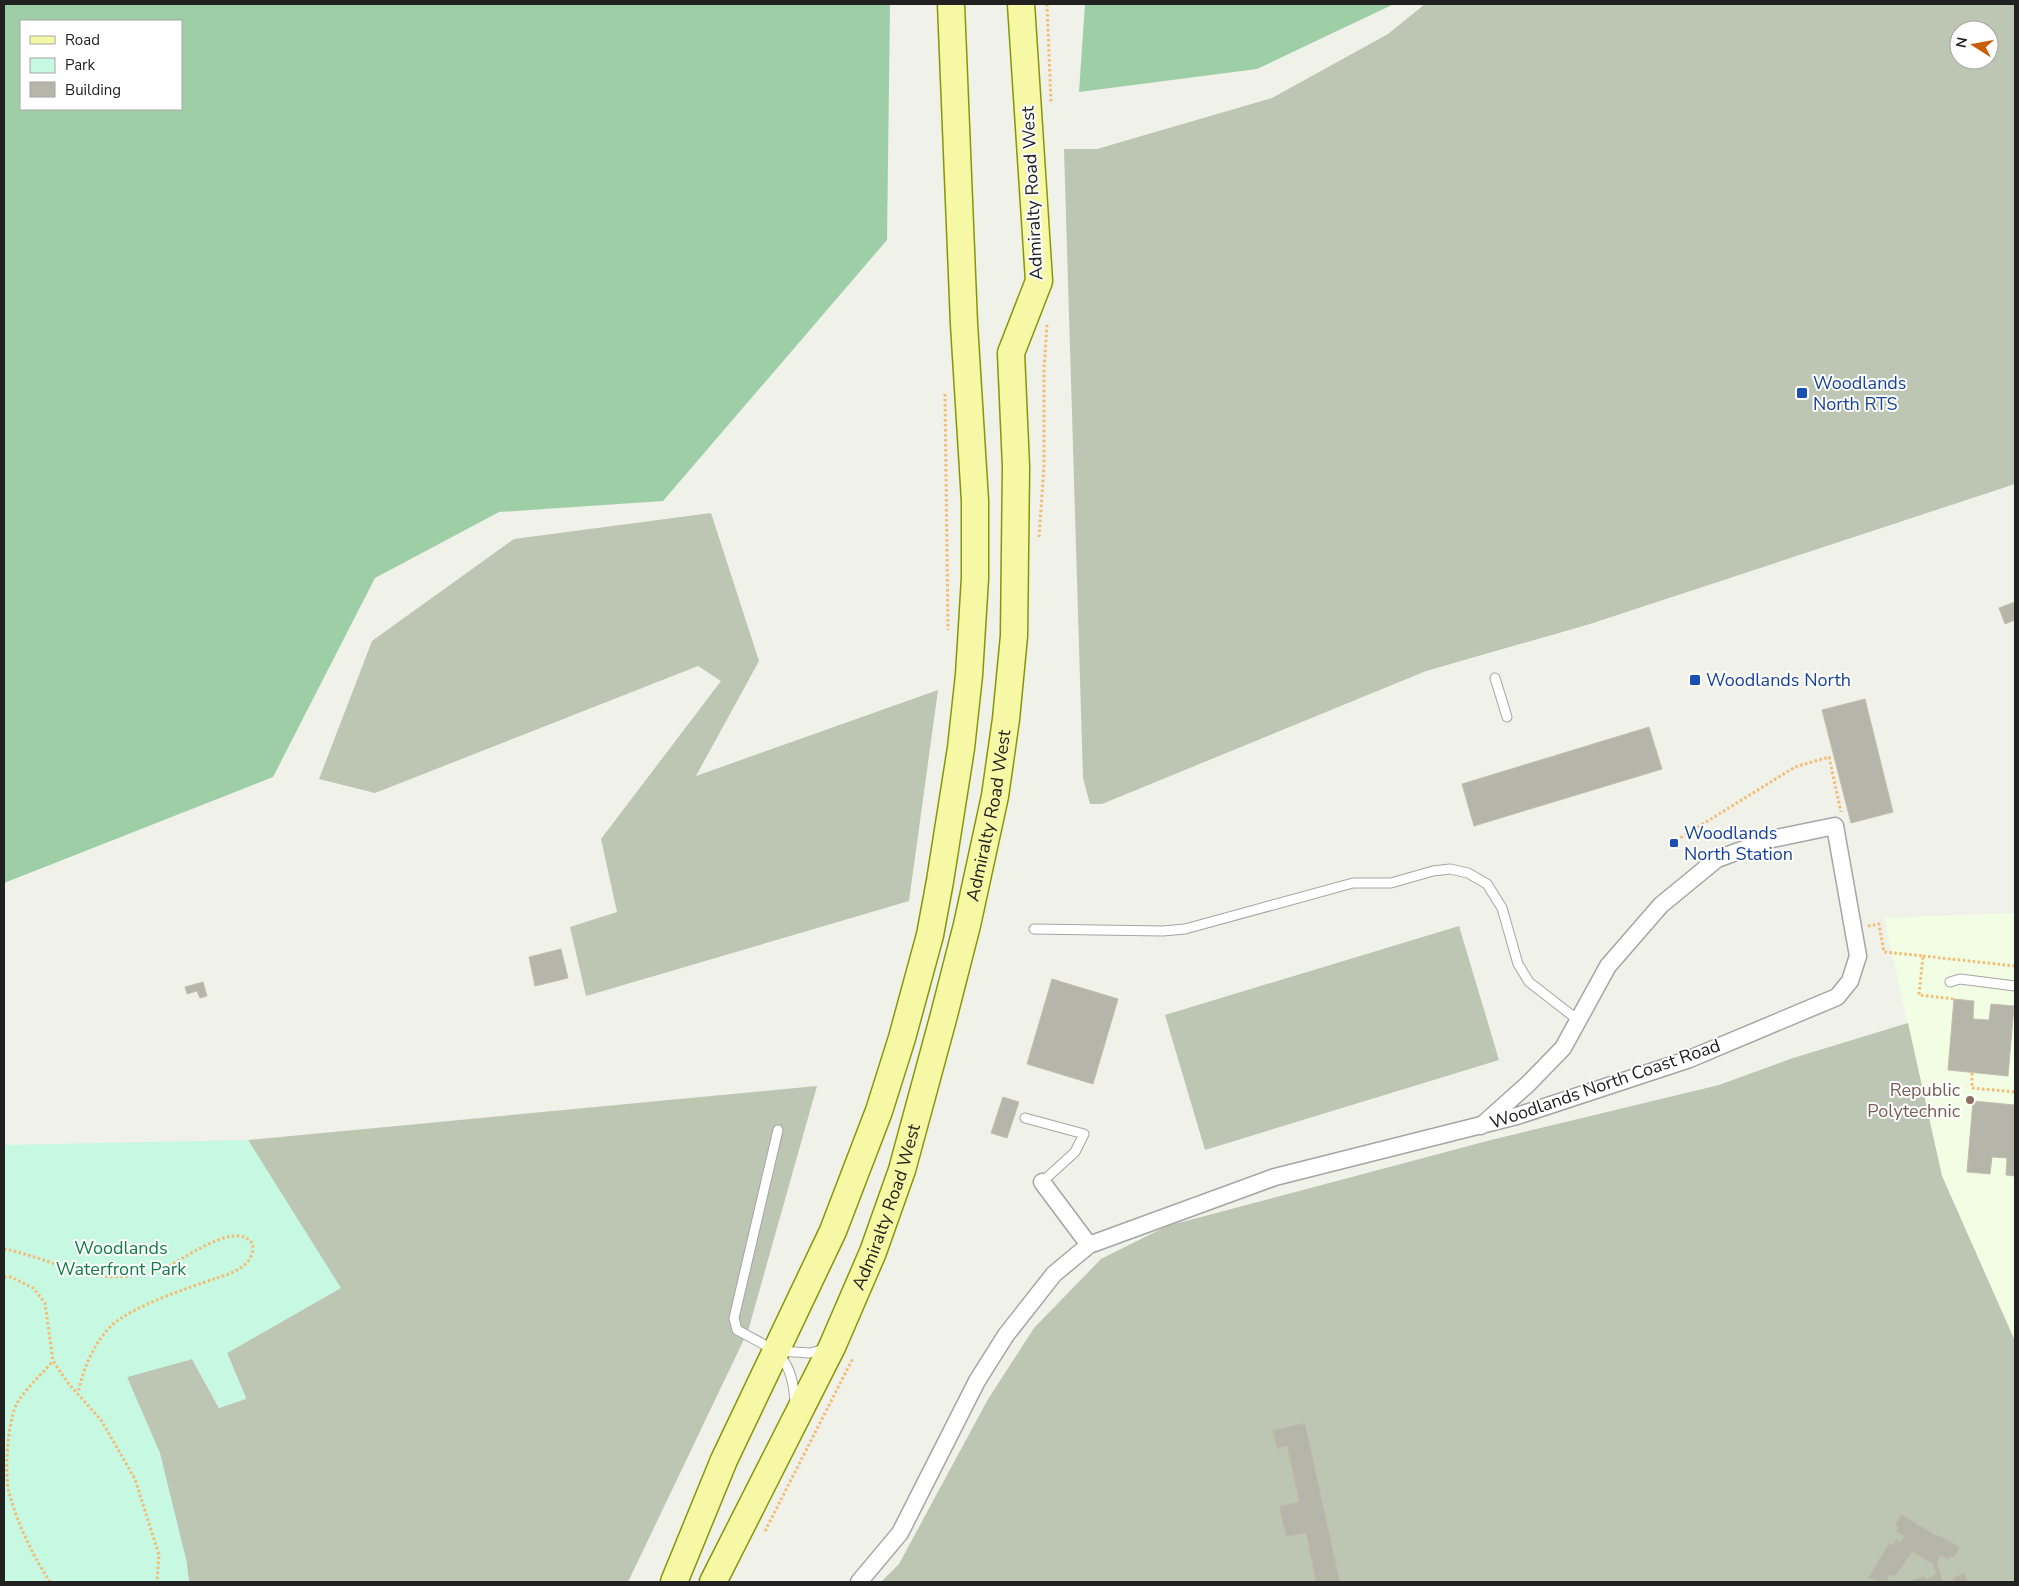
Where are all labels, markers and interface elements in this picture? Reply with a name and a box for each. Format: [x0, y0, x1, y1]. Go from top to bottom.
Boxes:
legend [20, 20, 182, 110]
north arrow [1949, 20, 1999, 70]
text: Road [65, 30, 100, 50]
text: N [1951, 36, 1972, 50]
text: Park [65, 55, 95, 75]
text: Building [65, 80, 121, 100]
street label: Admiralty Road West [1015, 105, 1049, 281]
place label: Woodlands North RTS [1813, 371, 1907, 416]
marker: Woodlands North RTS [1795, 386, 1809, 400]
place label: Woodlands North [1706, 668, 1851, 692]
marker: Woodlands North [1688, 673, 1702, 687]
street label: Admiralty Road West [960, 727, 1016, 904]
place label: Woodlands North Station [1684, 821, 1793, 866]
marker: Woodlands North Station [1668, 837, 1680, 849]
street label: Woodlands North Coast Road [1487, 1033, 1723, 1135]
place label: Republic Polytechnic [1867, 1078, 1960, 1123]
marker: Republic Polytechnic [1964, 1094, 1976, 1106]
street label: Admiralty Road West [846, 1121, 926, 1294]
park label: Woodlands Waterfront Park [56, 1236, 187, 1281]

